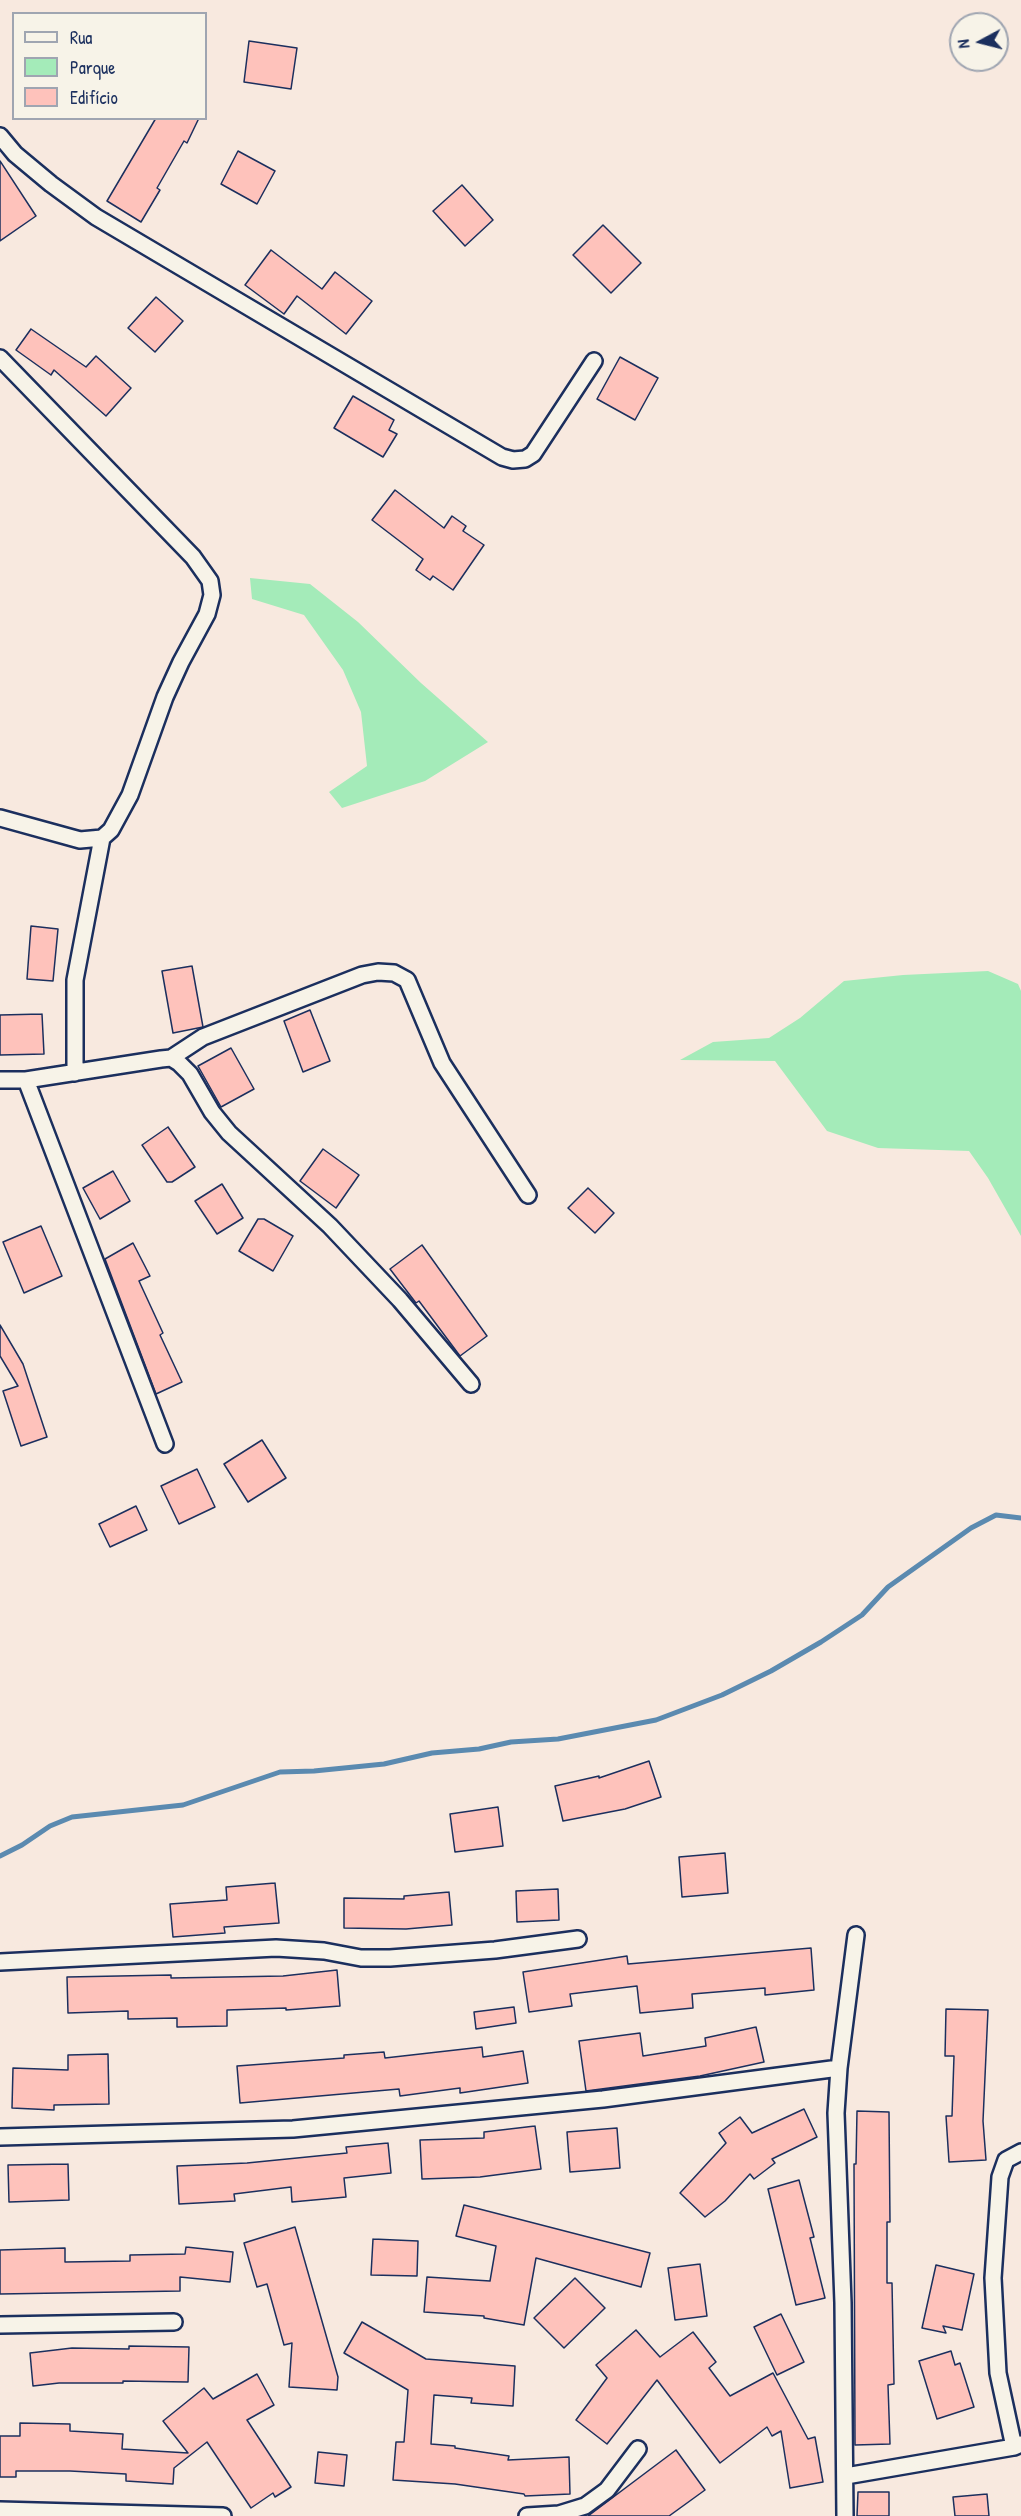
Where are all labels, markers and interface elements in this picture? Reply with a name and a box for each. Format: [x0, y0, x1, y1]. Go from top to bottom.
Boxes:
legend [12, 12, 207, 120]
north arrow [949, 12, 1009, 72]
text: Rua [70, 25, 92, 50]
text: N [952, 38, 975, 50]
text: Parque [70, 55, 115, 80]
text: Edifício [70, 85, 118, 110]

